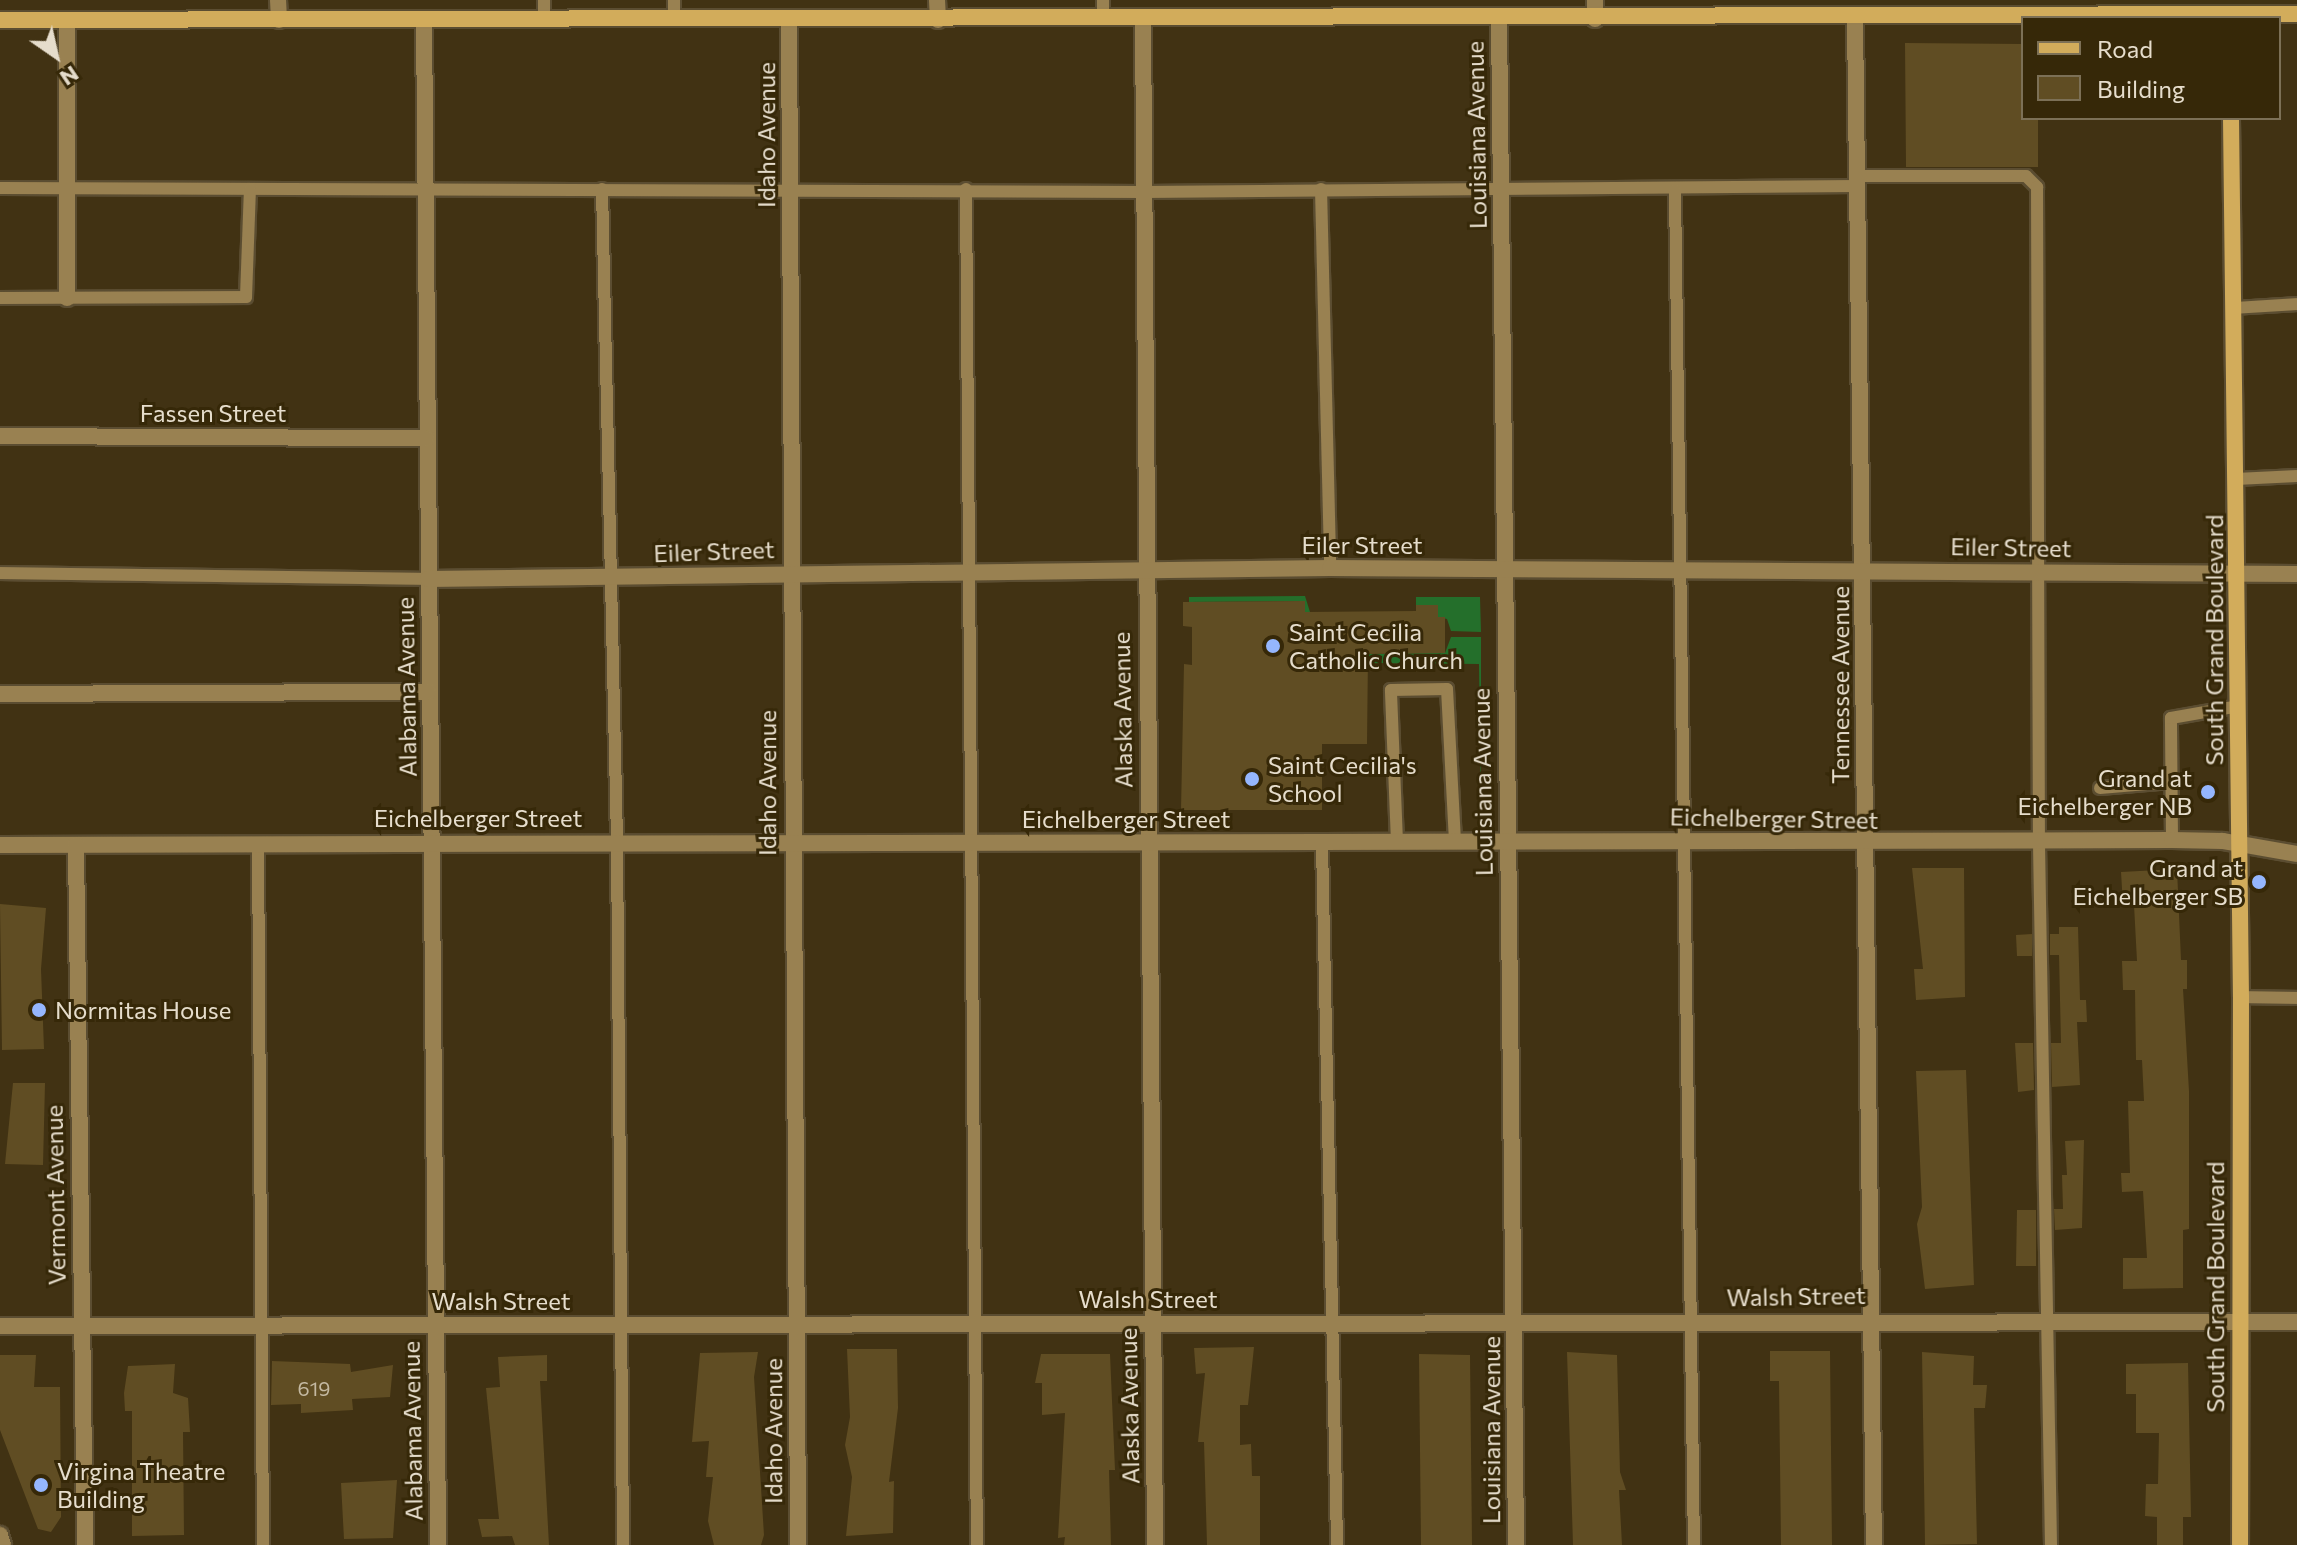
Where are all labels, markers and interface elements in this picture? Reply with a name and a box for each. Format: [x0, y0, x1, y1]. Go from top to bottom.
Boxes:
north arrow [16, 16, 96, 96]
legend [2021, 16, 2281, 120]
text: Road [2097, 34, 2153, 63]
street label: Louisiana Avenue [1460, 41, 1492, 229]
text: N [55, 61, 84, 92]
street label: Idaho Avenue [752, 62, 780, 208]
text: Building [2097, 74, 2185, 103]
street label: Fassen Street [140, 399, 286, 427]
street label: South Grand Boulevard [2200, 514, 2228, 766]
street label: Eiler Street [1301, 531, 1423, 559]
street label: Eiler Street [1950, 532, 2072, 562]
street label: Eiler Street [653, 534, 775, 568]
street label: Tennessee Avenue [1826, 586, 1854, 784]
street label: Alabama Avenue [390, 597, 422, 777]
place label: Saint Cecilia Catholic Church [1289, 618, 1463, 674]
street label: Alaska Avenue [1106, 632, 1138, 788]
marker: Saint Cecilia Catholic Church [1264, 637, 1282, 655]
street label: Louisiana Avenue [1466, 688, 1498, 876]
street label: Idaho Avenue [753, 710, 781, 856]
place label: Saint Cecilia's School [1268, 751, 1417, 807]
place label: Grand at Eichelberger NB [2018, 764, 2192, 820]
marker: Saint Cecilia's School [1243, 770, 1261, 788]
marker: Grand at Eichelberger NB [2199, 783, 2217, 801]
street label: Eichelberger Street [1669, 802, 1879, 834]
street label: Eichelberger Street [374, 804, 582, 832]
street label: Eichelberger Street [1022, 805, 1230, 833]
place label: Grand at Eichelberger SB [2073, 854, 2243, 910]
marker: Grand at Eichelberger SB [2250, 873, 2268, 891]
place label: Normitas House [55, 996, 231, 1024]
marker: Normitas House [30, 1001, 48, 1019]
street label: Vermont Avenue [39, 1105, 71, 1285]
street label: South Grand Boulevard [2201, 1161, 2229, 1413]
street label: Walsh Street [1726, 1280, 1866, 1312]
street label: Walsh Street [1079, 1285, 1217, 1313]
street label: Walsh Street [432, 1287, 570, 1315]
street label: Alaska Avenue [1113, 1328, 1145, 1484]
street label: Louisiana Avenue [1477, 1336, 1505, 1524]
street label: Alabama Avenue [396, 1341, 428, 1521]
street label: Idaho Avenue [759, 1358, 787, 1504]
house number: 619 [298, 1376, 330, 1400]
place label: Virgina Theatre Building [57, 1457, 225, 1513]
marker: Virgina Theatre Building [32, 1476, 50, 1494]

